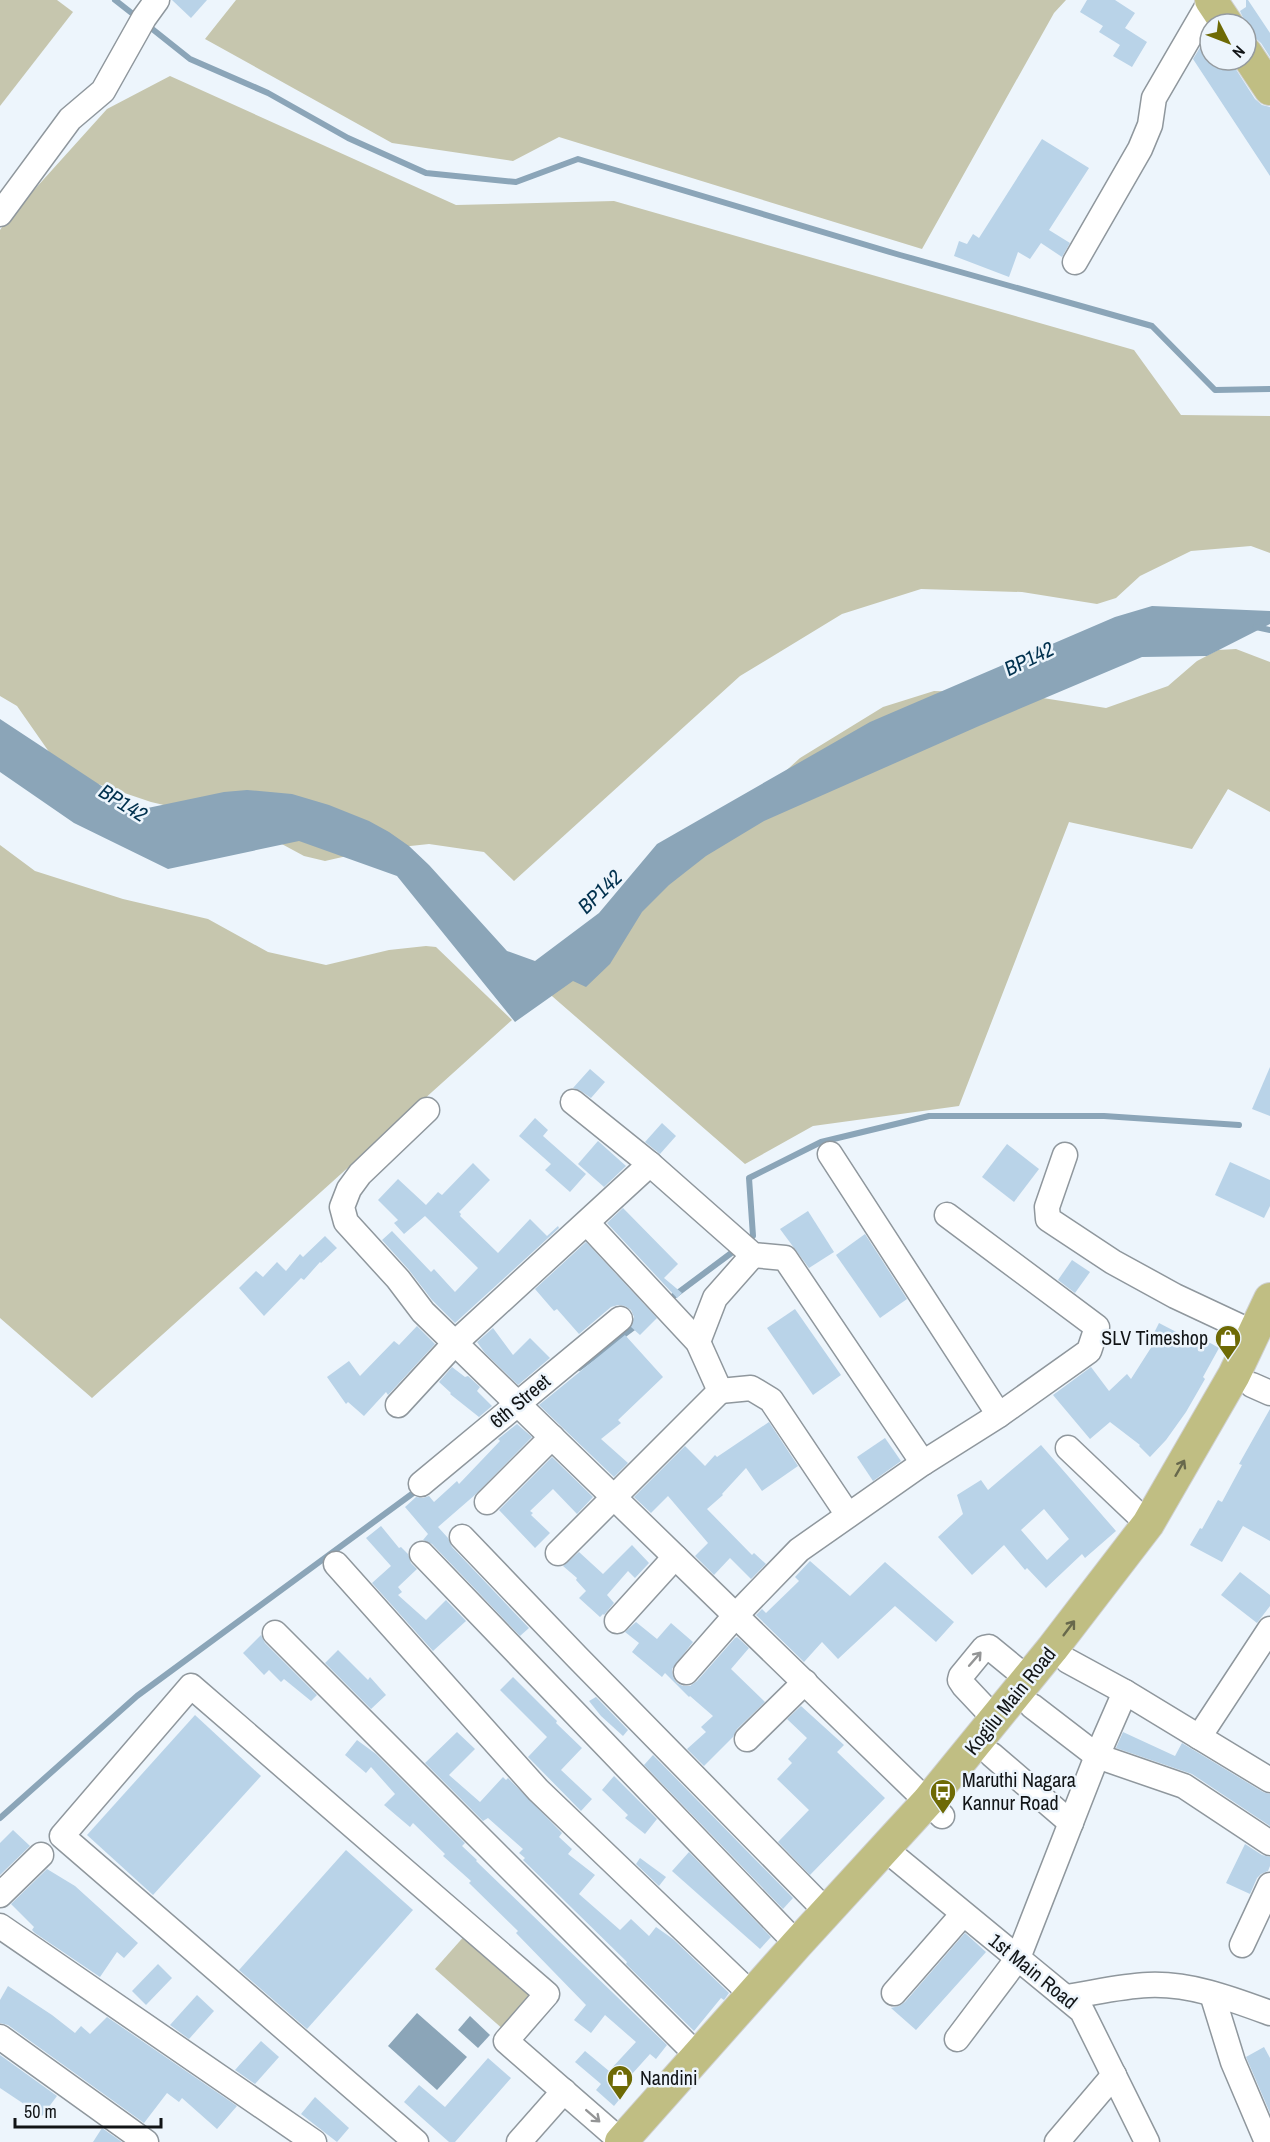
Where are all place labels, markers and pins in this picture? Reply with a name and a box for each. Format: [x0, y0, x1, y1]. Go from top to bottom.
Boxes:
shop icon: SLV Timeshop [1213, 1323, 1243, 1361]
place label: SLV Timeshop [1101, 1324, 1208, 1351]
place label: Maruthi Nagara Kannur Road [962, 1766, 1076, 1816]
bus stop icon: Maruthi Nagara Kannur Road [928, 1777, 958, 1815]
shop icon: Nandini [605, 2063, 635, 2101]
place label: Nandini [640, 2064, 697, 2091]

